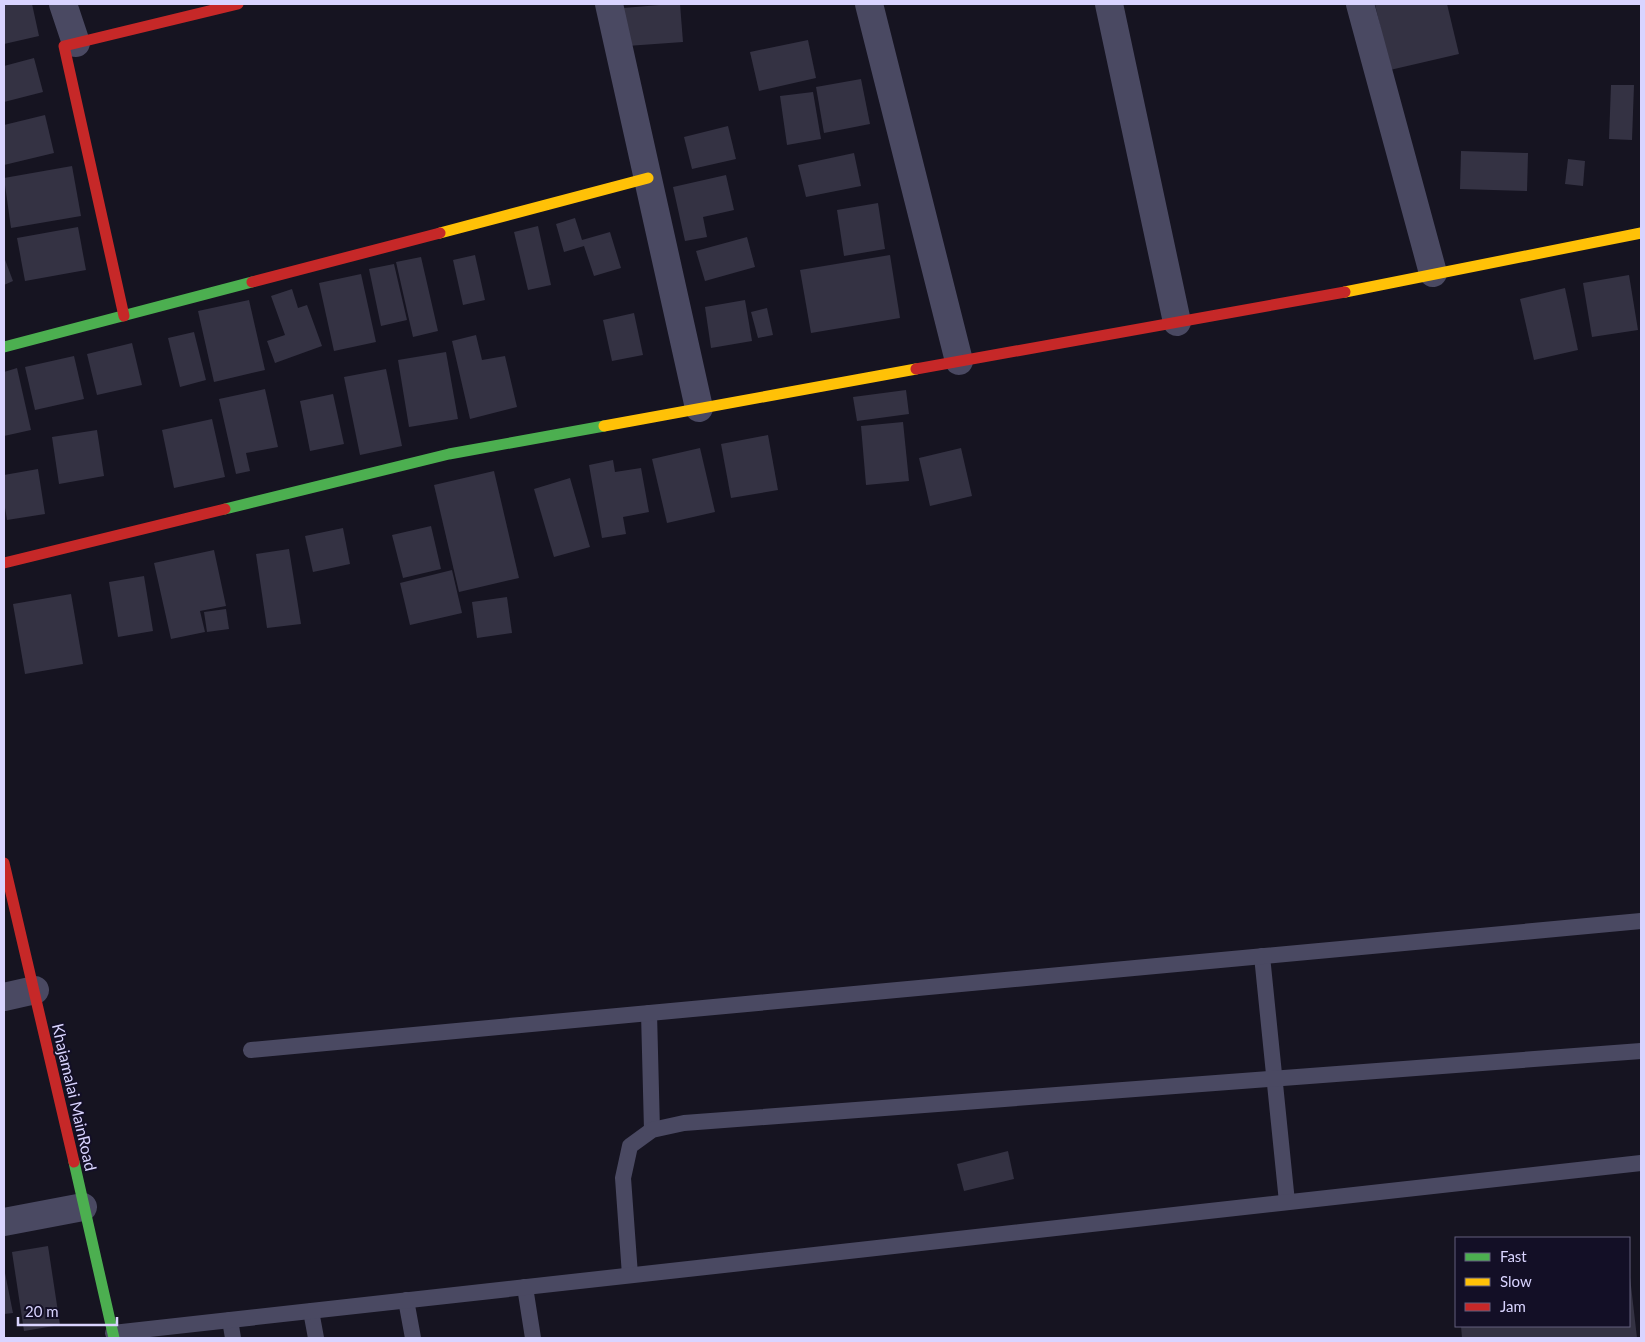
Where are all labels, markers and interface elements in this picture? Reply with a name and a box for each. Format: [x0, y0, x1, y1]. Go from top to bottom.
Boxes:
street label: Khajamalai MainRoad [49, 1021, 101, 1173]
legend [1455, 1237, 1630, 1327]
text: Fast [1500, 1247, 1527, 1265]
text: Slow [1500, 1272, 1532, 1290]
scale bar [18, 1294, 116, 1326]
text: Jam [1500, 1297, 1526, 1315]
text: 20 m [25, 1302, 59, 1320]

